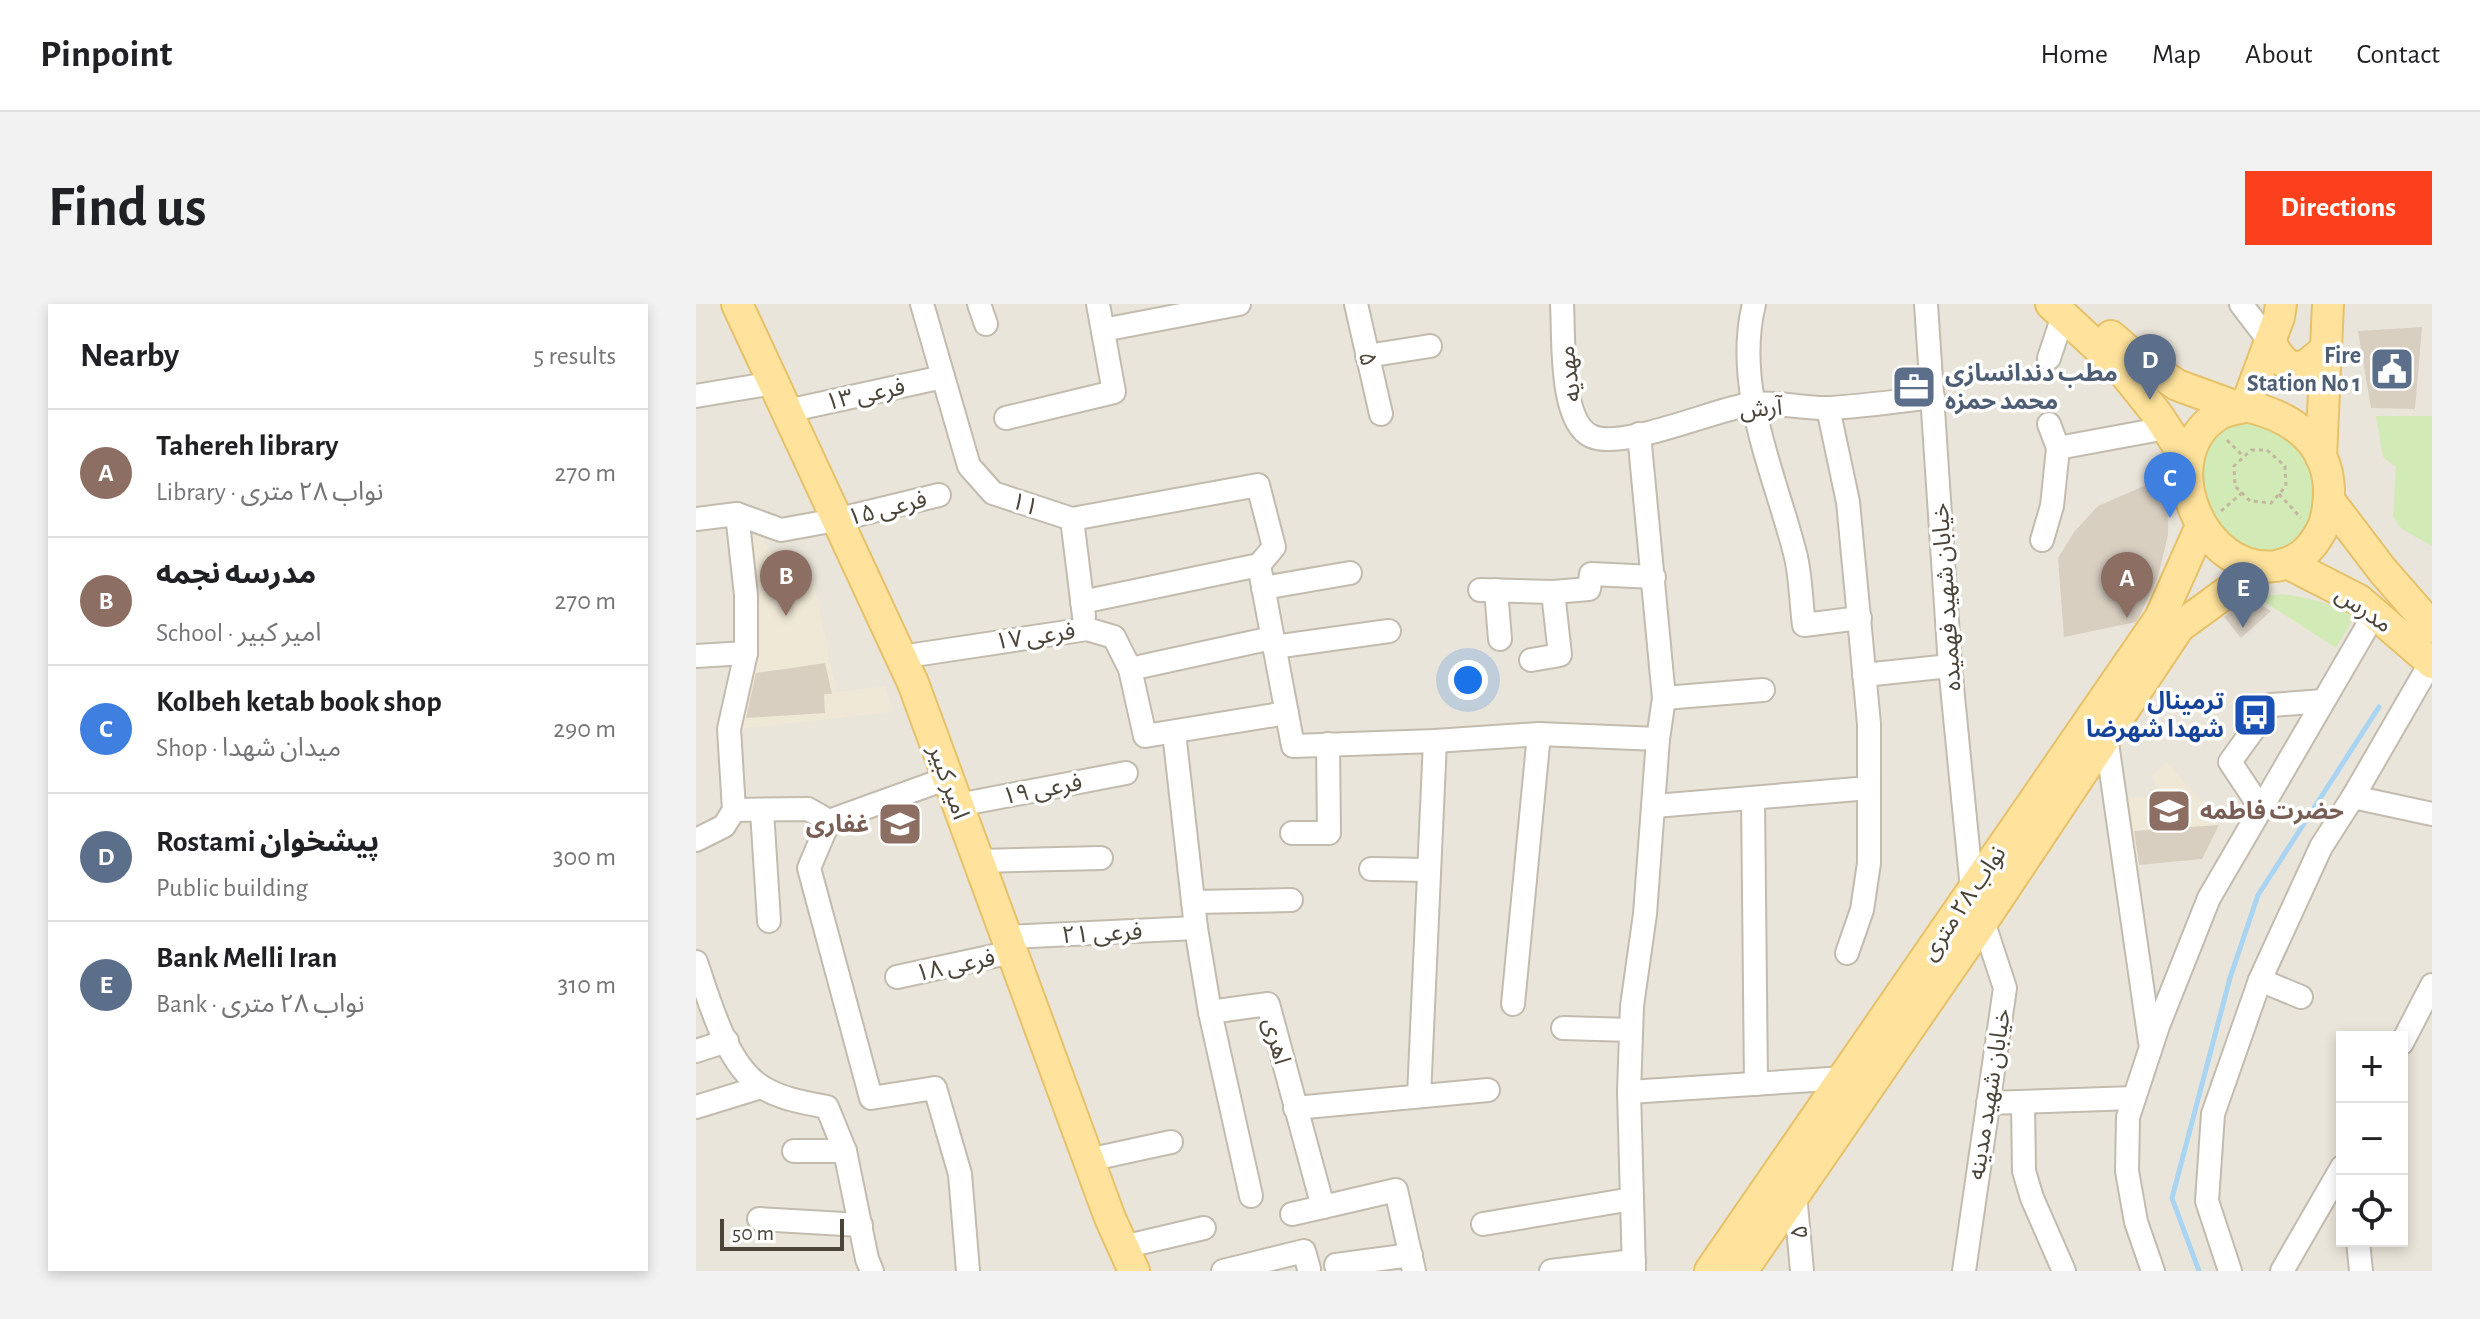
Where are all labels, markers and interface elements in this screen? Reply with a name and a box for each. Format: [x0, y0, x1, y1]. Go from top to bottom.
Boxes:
text: Pinpoint [40, 36, 172, 74]
text: Home [2041, 41, 2108, 69]
text: Map [2152, 41, 2201, 69]
text: About [2245, 41, 2313, 69]
text: Contact [2357, 41, 2440, 69]
button: Directions [2245, 171, 2432, 245]
text: Find us [48, 180, 206, 236]
pin: D [2124, 334, 2176, 400]
text: Nearby [80, 339, 179, 373]
text: 5 results [533, 343, 616, 369]
street label: مهدیه [1555, 344, 1585, 403]
place label: Fire Station No 1 [2247, 344, 2361, 396]
public building icon: Fire Station No 1 [2368, 345, 2416, 393]
street label: ۵ [1354, 350, 1380, 369]
place label: مطب دندانسازی محمد حمزه [1945, 362, 2118, 415]
office icon: مطب دندانسازی محمد حمزه [1890, 363, 1938, 411]
street label: فرعی ۱۳ [823, 375, 907, 416]
street label: آرش [1739, 393, 1784, 423]
text: Tahereh library [156, 431, 338, 461]
pin: C [2144, 452, 2196, 518]
text: A [98, 460, 114, 486]
text: 270 m [555, 460, 616, 486]
text: Library · نواب ۲۸ متری [156, 479, 383, 505]
street label: فرعی ۱۵ [845, 488, 930, 531]
street label: ۱۱ [1008, 489, 1042, 521]
street label: خیابان شهید فهمیده [1928, 502, 1967, 692]
pin: B [760, 550, 812, 616]
pin: A [2101, 552, 2153, 618]
text: مدرسه نجمه [156, 559, 316, 589]
pin: E [2217, 562, 2269, 628]
street label: مدرس [2330, 582, 2396, 638]
text: B [98, 588, 114, 614]
text: 270 m [555, 588, 616, 614]
street label: فرعی ۱۷ [993, 619, 1077, 655]
text: School · امیر کبیر [156, 620, 322, 646]
your location [1448, 660, 1488, 700]
text: Kolbeh ketab book shop [156, 687, 442, 717]
place label: ترمینال شهدا شهرضا [2086, 690, 2224, 743]
bus stop icon: ترمینال شهدا شهرضا [2231, 691, 2279, 739]
text: C [99, 716, 113, 742]
text: 290 m [553, 716, 616, 742]
text: Shop · میدان شهدا [156, 735, 341, 761]
street label: امیر کبیر [922, 741, 973, 823]
street label: فرعی ۱۹ [1000, 770, 1084, 810]
school or university icon: حضرت فاطمه [2145, 787, 2193, 835]
place label: حضرت فاطمه [2200, 799, 2344, 825]
school or university icon: غفاری [876, 800, 924, 848]
place label: غفاری [806, 813, 869, 838]
text: Rostami پیشخوان [156, 827, 379, 857]
street label: نواب ۲۸ متری [1917, 842, 2012, 966]
text: D [97, 844, 115, 870]
text: 300 m [553, 844, 616, 870]
text: Public building [156, 875, 308, 901]
street label: فرعی ۲۱ [1061, 920, 1143, 949]
text: Bank Melli Iran [156, 943, 337, 973]
street label: فرعی ۱۸ [913, 946, 997, 987]
text: E [99, 972, 113, 998]
text: 310 m [558, 972, 616, 998]
text: Bank · نواب ۲۸ متری [156, 991, 365, 1017]
street label: خیابان شهید مدینه [1965, 1007, 2016, 1182]
street label: اهری [1257, 1015, 1294, 1067]
map controls [2336, 1031, 2408, 1247]
button: + [2336, 1031, 2408, 1103]
button: − [2336, 1103, 2408, 1175]
button: locate [2336, 1175, 2408, 1247]
scale bar [720, 1215, 844, 1251]
text: 50 m [732, 1222, 774, 1244]
street label: ۵ [1787, 1224, 1813, 1240]

